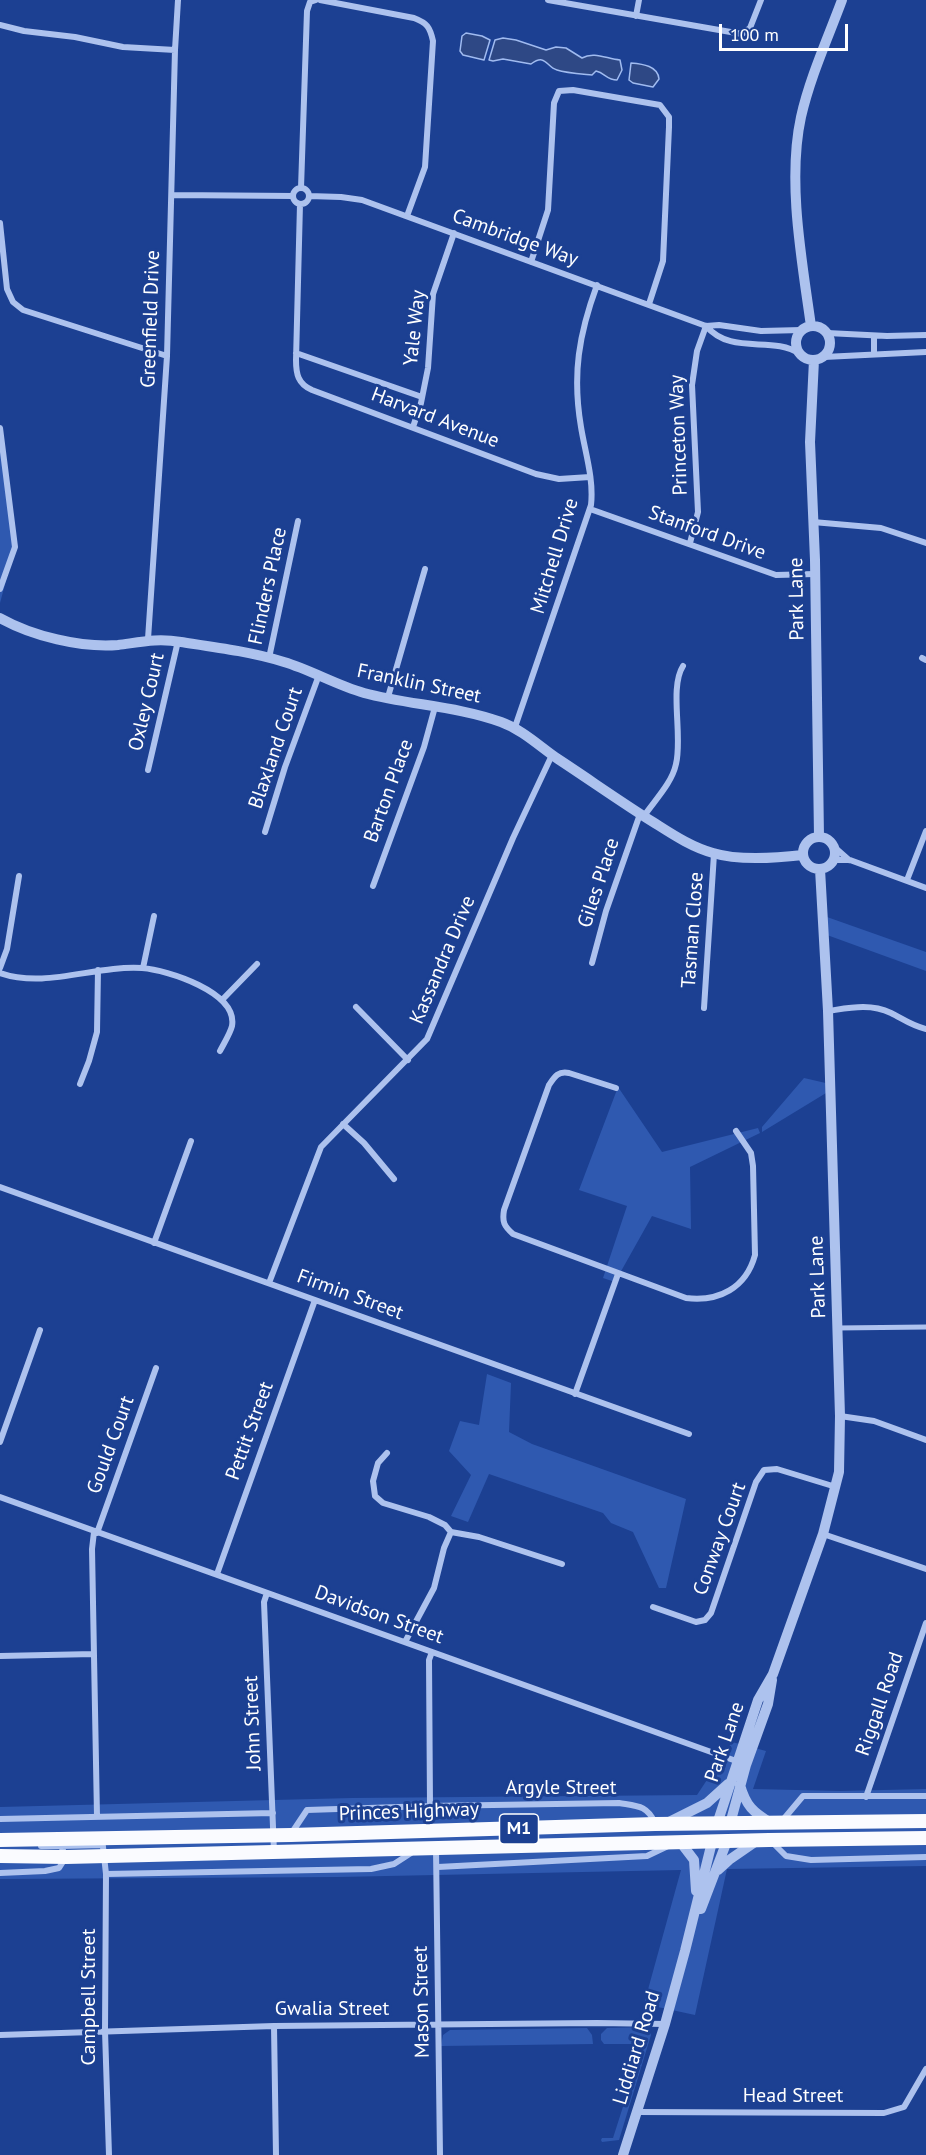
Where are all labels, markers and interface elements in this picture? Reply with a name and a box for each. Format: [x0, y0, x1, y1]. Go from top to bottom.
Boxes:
scale bar [722, 12, 851, 50]
text: 100 m [730, 23, 779, 46]
street label: Cambridge Way [449, 204, 581, 272]
street label: Greenfield Drive [137, 250, 165, 388]
street label: Yale Way [399, 289, 431, 367]
street label: Princeton Way [665, 374, 693, 496]
street label: Harvard Avenue [368, 383, 502, 453]
street label: Mitchell Drive [526, 495, 584, 617]
street label: Stanford Drive [645, 501, 769, 565]
street label: Flinders Place [244, 525, 292, 647]
street label: Park Lane [784, 557, 810, 641]
street label: Oxley Court [124, 651, 170, 753]
street label: Franklin Street [355, 659, 483, 709]
street label: Blaxland Court [244, 684, 308, 812]
street label: Barton Place [359, 736, 419, 846]
street label: Giles Place [573, 835, 625, 931]
street label: Tasman Close [677, 871, 709, 989]
street label: Kassandra Drive [405, 892, 481, 1028]
street label: Park Lane [805, 1235, 831, 1319]
street label: Firmin Street [294, 1265, 406, 1325]
street label: Pettit Street [221, 1379, 279, 1483]
street label: Gould Court [82, 1393, 140, 1497]
street label: Conway Court [689, 1479, 751, 1599]
street label: Davidson Street [311, 1581, 447, 1649]
street label: Riggall Road [851, 1649, 909, 1759]
street label: John Street [239, 1675, 267, 1771]
street label: Park Lane [700, 1699, 750, 1785]
street label: Argyle Street [506, 1776, 616, 1800]
street label: Princes Highway [338, 1798, 480, 1826]
road number: M1 [500, 1814, 538, 1844]
street label: Campbell Street [77, 1928, 101, 2066]
street label: Mason Street [409, 1946, 435, 2058]
street label: Liddiard Road [608, 1988, 666, 2108]
street label: Gwalia Street [275, 1997, 389, 2021]
street label: Head Street [743, 2084, 843, 2108]

